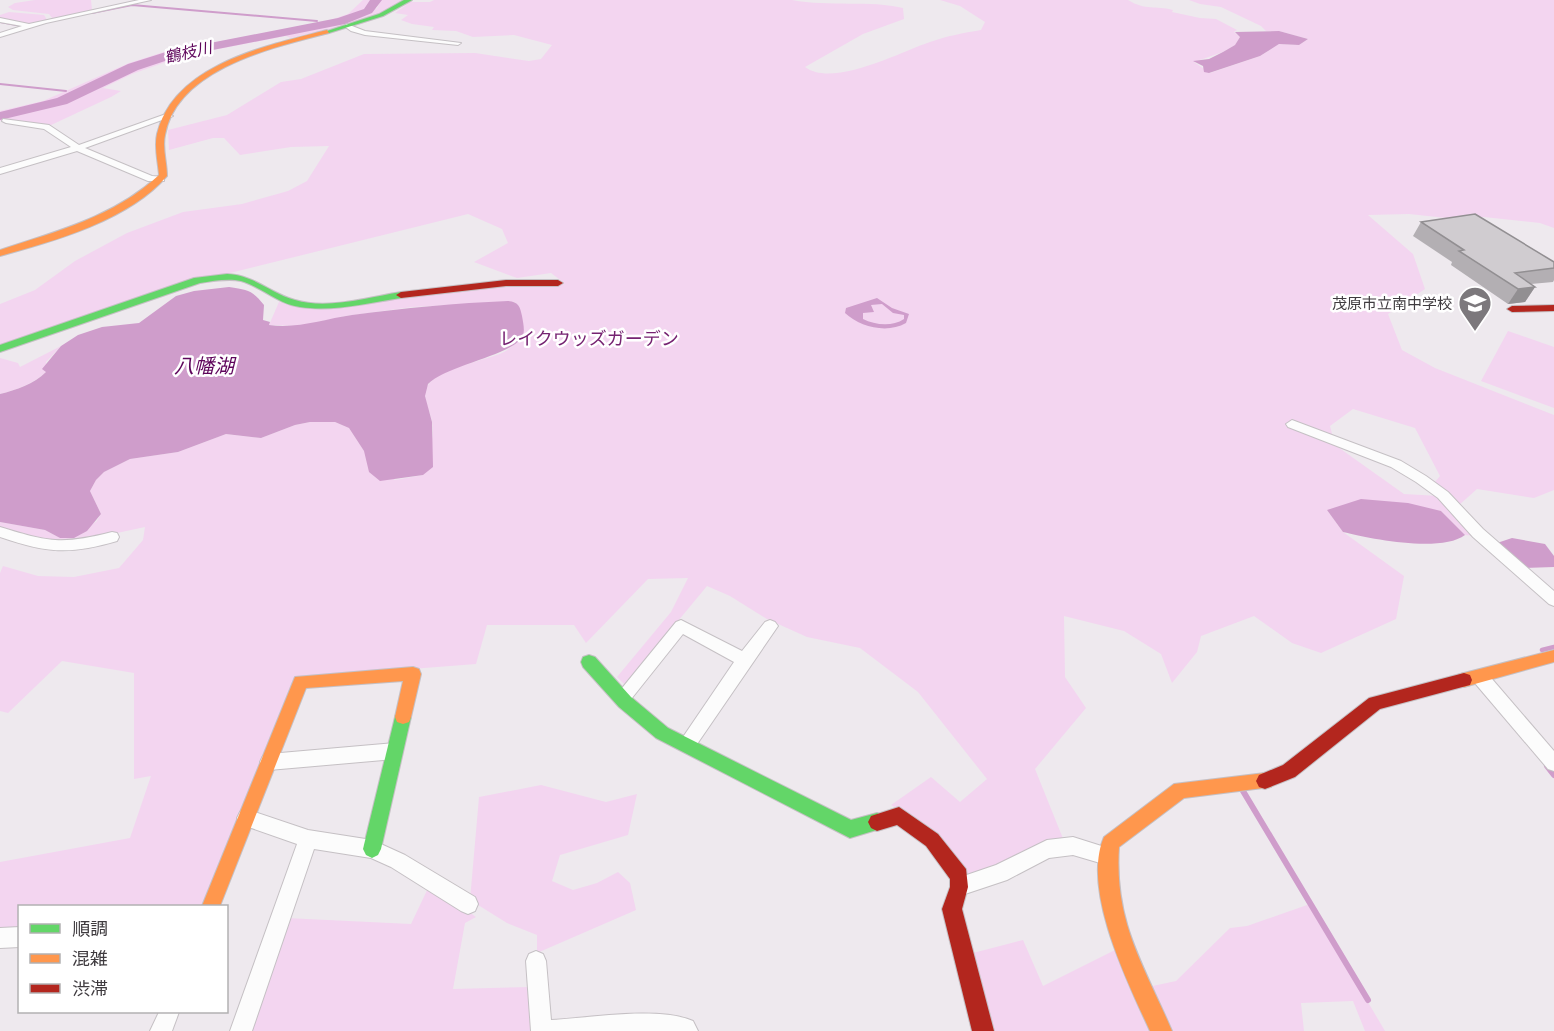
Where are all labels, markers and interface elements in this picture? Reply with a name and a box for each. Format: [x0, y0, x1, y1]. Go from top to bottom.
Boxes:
water label: 鶴枝川 [162, 35, 216, 68]
school or university icon: 茂原市立南中学校 [1457, 285, 1493, 332]
place label: 茂原市立南中学校 [1332, 293, 1452, 314]
park label: レイクウッズガーデン [499, 326, 679, 351]
water label: 八幡湖 [174, 352, 237, 379]
legend [18, 905, 228, 1013]
text: 順調 [72, 916, 108, 941]
text: 混雑 [72, 946, 108, 971]
text: 渋滞 [72, 976, 108, 1001]

